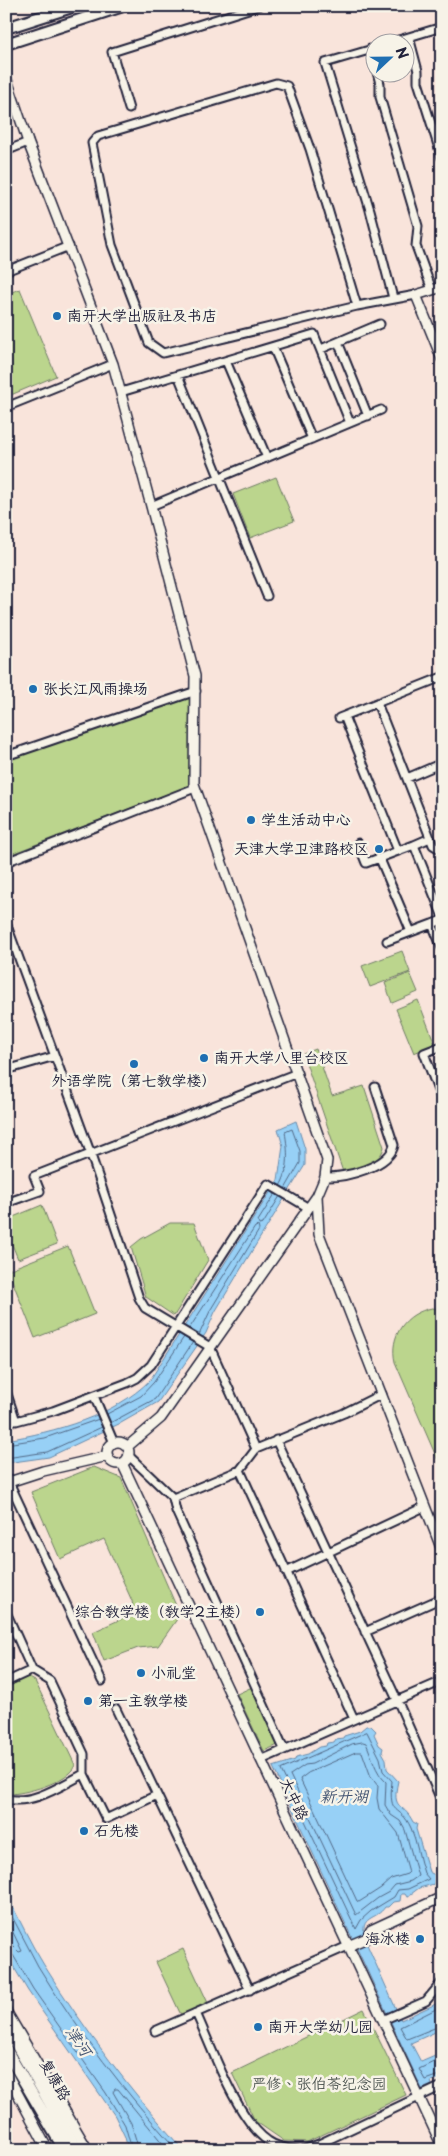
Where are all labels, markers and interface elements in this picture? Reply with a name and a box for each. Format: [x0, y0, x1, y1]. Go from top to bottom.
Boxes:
north arrow [366, 32, 416, 82]
text: N [391, 44, 414, 62]
place label: 南开大学出版社及书店 [67, 303, 217, 326]
marker: 南开大学出版社及书店 [51, 310, 63, 322]
place label: 张长江风雨操场 [43, 676, 148, 699]
marker: 张长江风雨操场 [27, 683, 39, 695]
place label: 学生活动中心 [261, 807, 351, 830]
marker: 学生活动中心 [245, 814, 257, 826]
place label: 天津大学卫津路校区 [234, 836, 369, 859]
marker: 天津大学卫津路校区 [373, 843, 385, 855]
place label: 南开大学八里台校区 [214, 1045, 349, 1068]
marker: 南开大学八里台校区 [198, 1052, 210, 1064]
marker: 外语学院（第七教学楼） [128, 1058, 140, 1070]
place label: 外语学院（第七教学楼） [51, 1068, 217, 1091]
place label: 综合教学楼（教学2主楼） [74, 1599, 250, 1622]
marker: 综合教学楼（教学2主楼） [254, 1606, 266, 1618]
place label: 小礼堂 [151, 1660, 196, 1683]
marker: 小礼堂 [135, 1667, 147, 1679]
place label: 第一主教学楼 [98, 1688, 188, 1711]
marker: 第一主教学楼 [82, 1695, 94, 1707]
street label: 大中路 [275, 1773, 315, 1824]
water label: 新开湖 [320, 1783, 370, 1807]
place label: 石先楼 [94, 1818, 139, 1841]
marker: 石先楼 [78, 1825, 90, 1837]
place label: 海冰楼 [365, 1926, 410, 1949]
marker: 海冰楼 [414, 1933, 426, 1945]
place label: 南开大学幼儿园 [268, 2014, 373, 2037]
water label: 津河 [61, 2020, 101, 2063]
marker: 南开大学幼儿园 [252, 2021, 264, 2033]
street label: 复康路 [35, 2054, 78, 2104]
park label: 严修、张伯苓纪念园 [251, 2071, 387, 2094]

